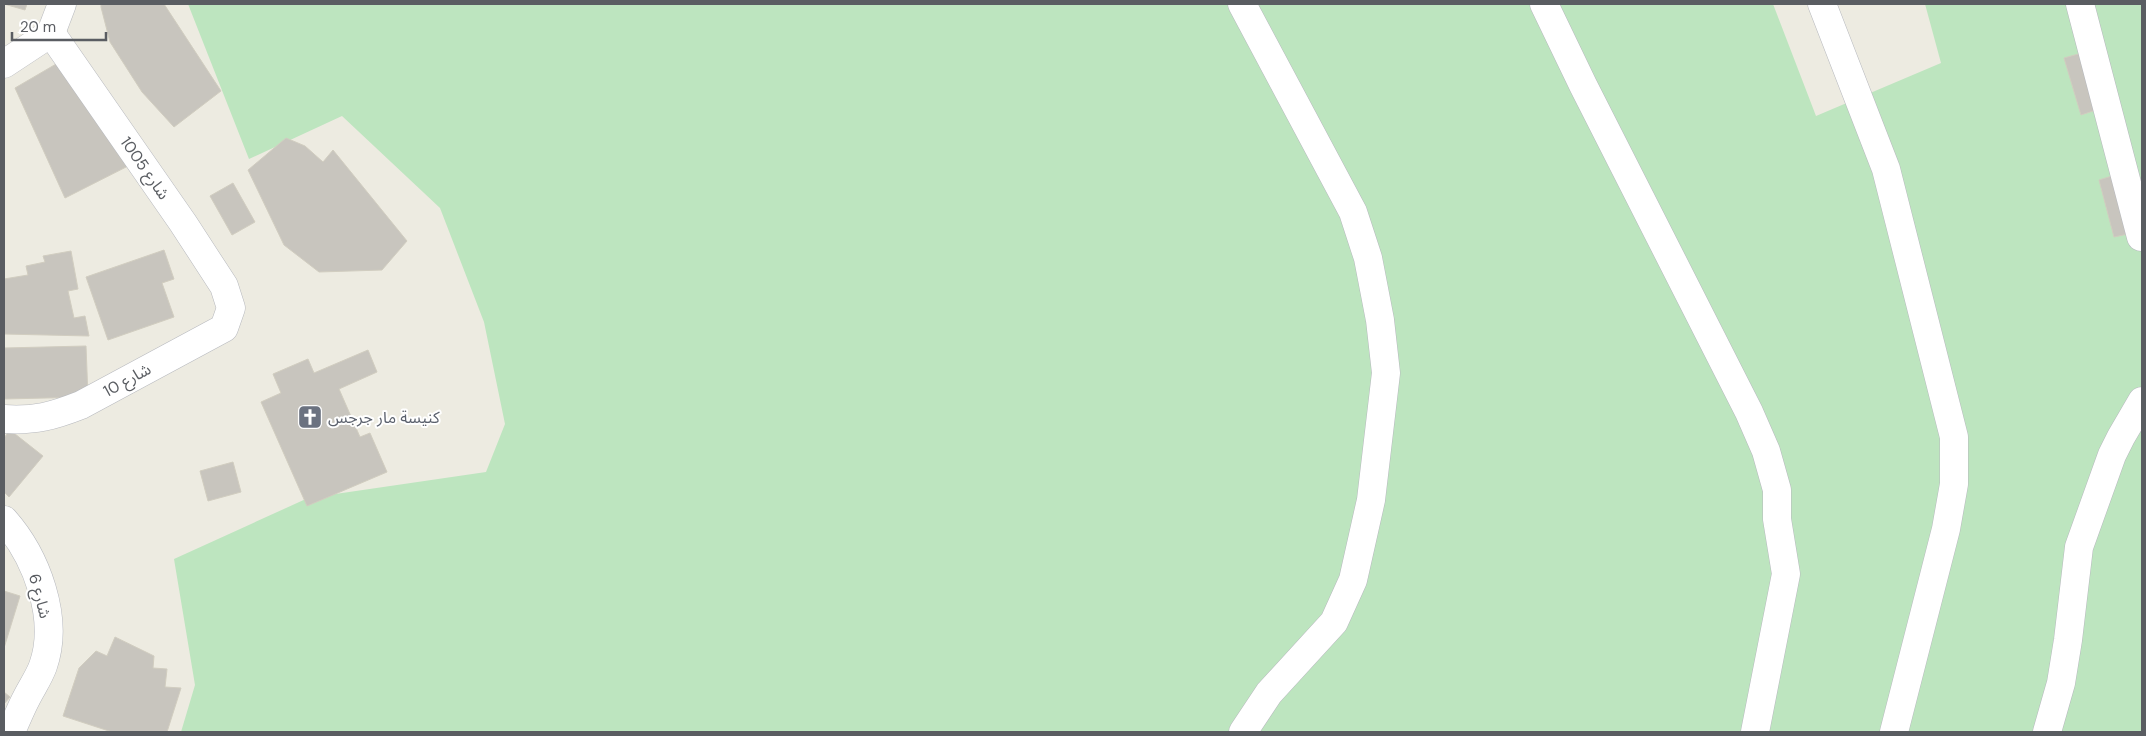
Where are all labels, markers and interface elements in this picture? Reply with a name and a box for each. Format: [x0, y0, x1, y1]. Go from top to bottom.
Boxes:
scale bar [12, 10, 106, 42]
text: 20 m [20, 17, 56, 37]
street label: شارع 1005 [114, 132, 174, 205]
street label: شارع 10 [99, 358, 156, 403]
church icon: كنيسة مار جرجس [297, 404, 323, 430]
place label: كنيسة مار جرجس [328, 407, 440, 428]
street label: شارع 6 [22, 571, 56, 621]

